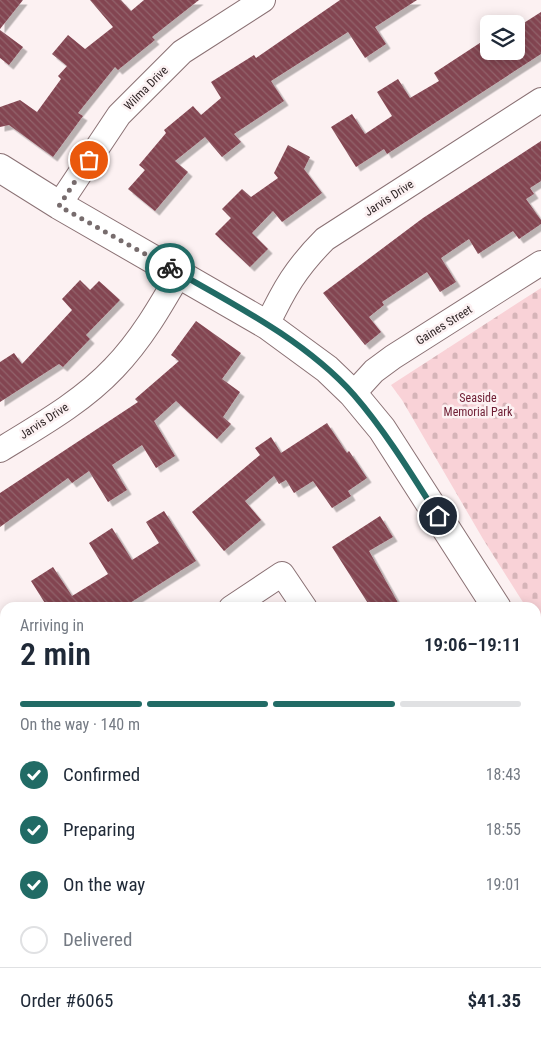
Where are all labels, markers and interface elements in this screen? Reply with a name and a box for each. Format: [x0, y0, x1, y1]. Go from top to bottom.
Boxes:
map controls [480, 15, 525, 60]
button: layers [480, 15, 525, 60]
street label: Wilma Drive [121, 63, 171, 113]
pin [68, 139, 110, 181]
icon: bag [75, 146, 103, 174]
street label: Jarvis Drive [362, 177, 416, 219]
courier [145, 243, 195, 293]
icon: bike [156, 254, 184, 282]
street label: Gaines Street [413, 302, 475, 348]
park label: Seaside Memorial Park [444, 391, 513, 419]
street label: Jarvis Drive [17, 400, 71, 442]
pin [417, 495, 459, 537]
icon: home [424, 502, 452, 530]
text: Arriving in [20, 616, 84, 635]
text: 19:06–19:11 [424, 633, 521, 656]
text: 2 min [20, 635, 91, 673]
text: On the way · 140 m [20, 715, 140, 734]
icon: check [20, 761, 48, 789]
text: Confirmed [63, 763, 140, 786]
text: 18:43 [486, 765, 521, 784]
icon: check [20, 816, 48, 844]
text: Preparing [63, 818, 135, 841]
text: 18:55 [486, 820, 521, 839]
icon: check [20, 871, 48, 899]
text: On the way [63, 873, 145, 896]
text: 19:01 [486, 875, 521, 894]
text: Delivered [63, 928, 132, 951]
text: Order #6065 [20, 989, 113, 1012]
text: $41.35 [467, 989, 521, 1012]

